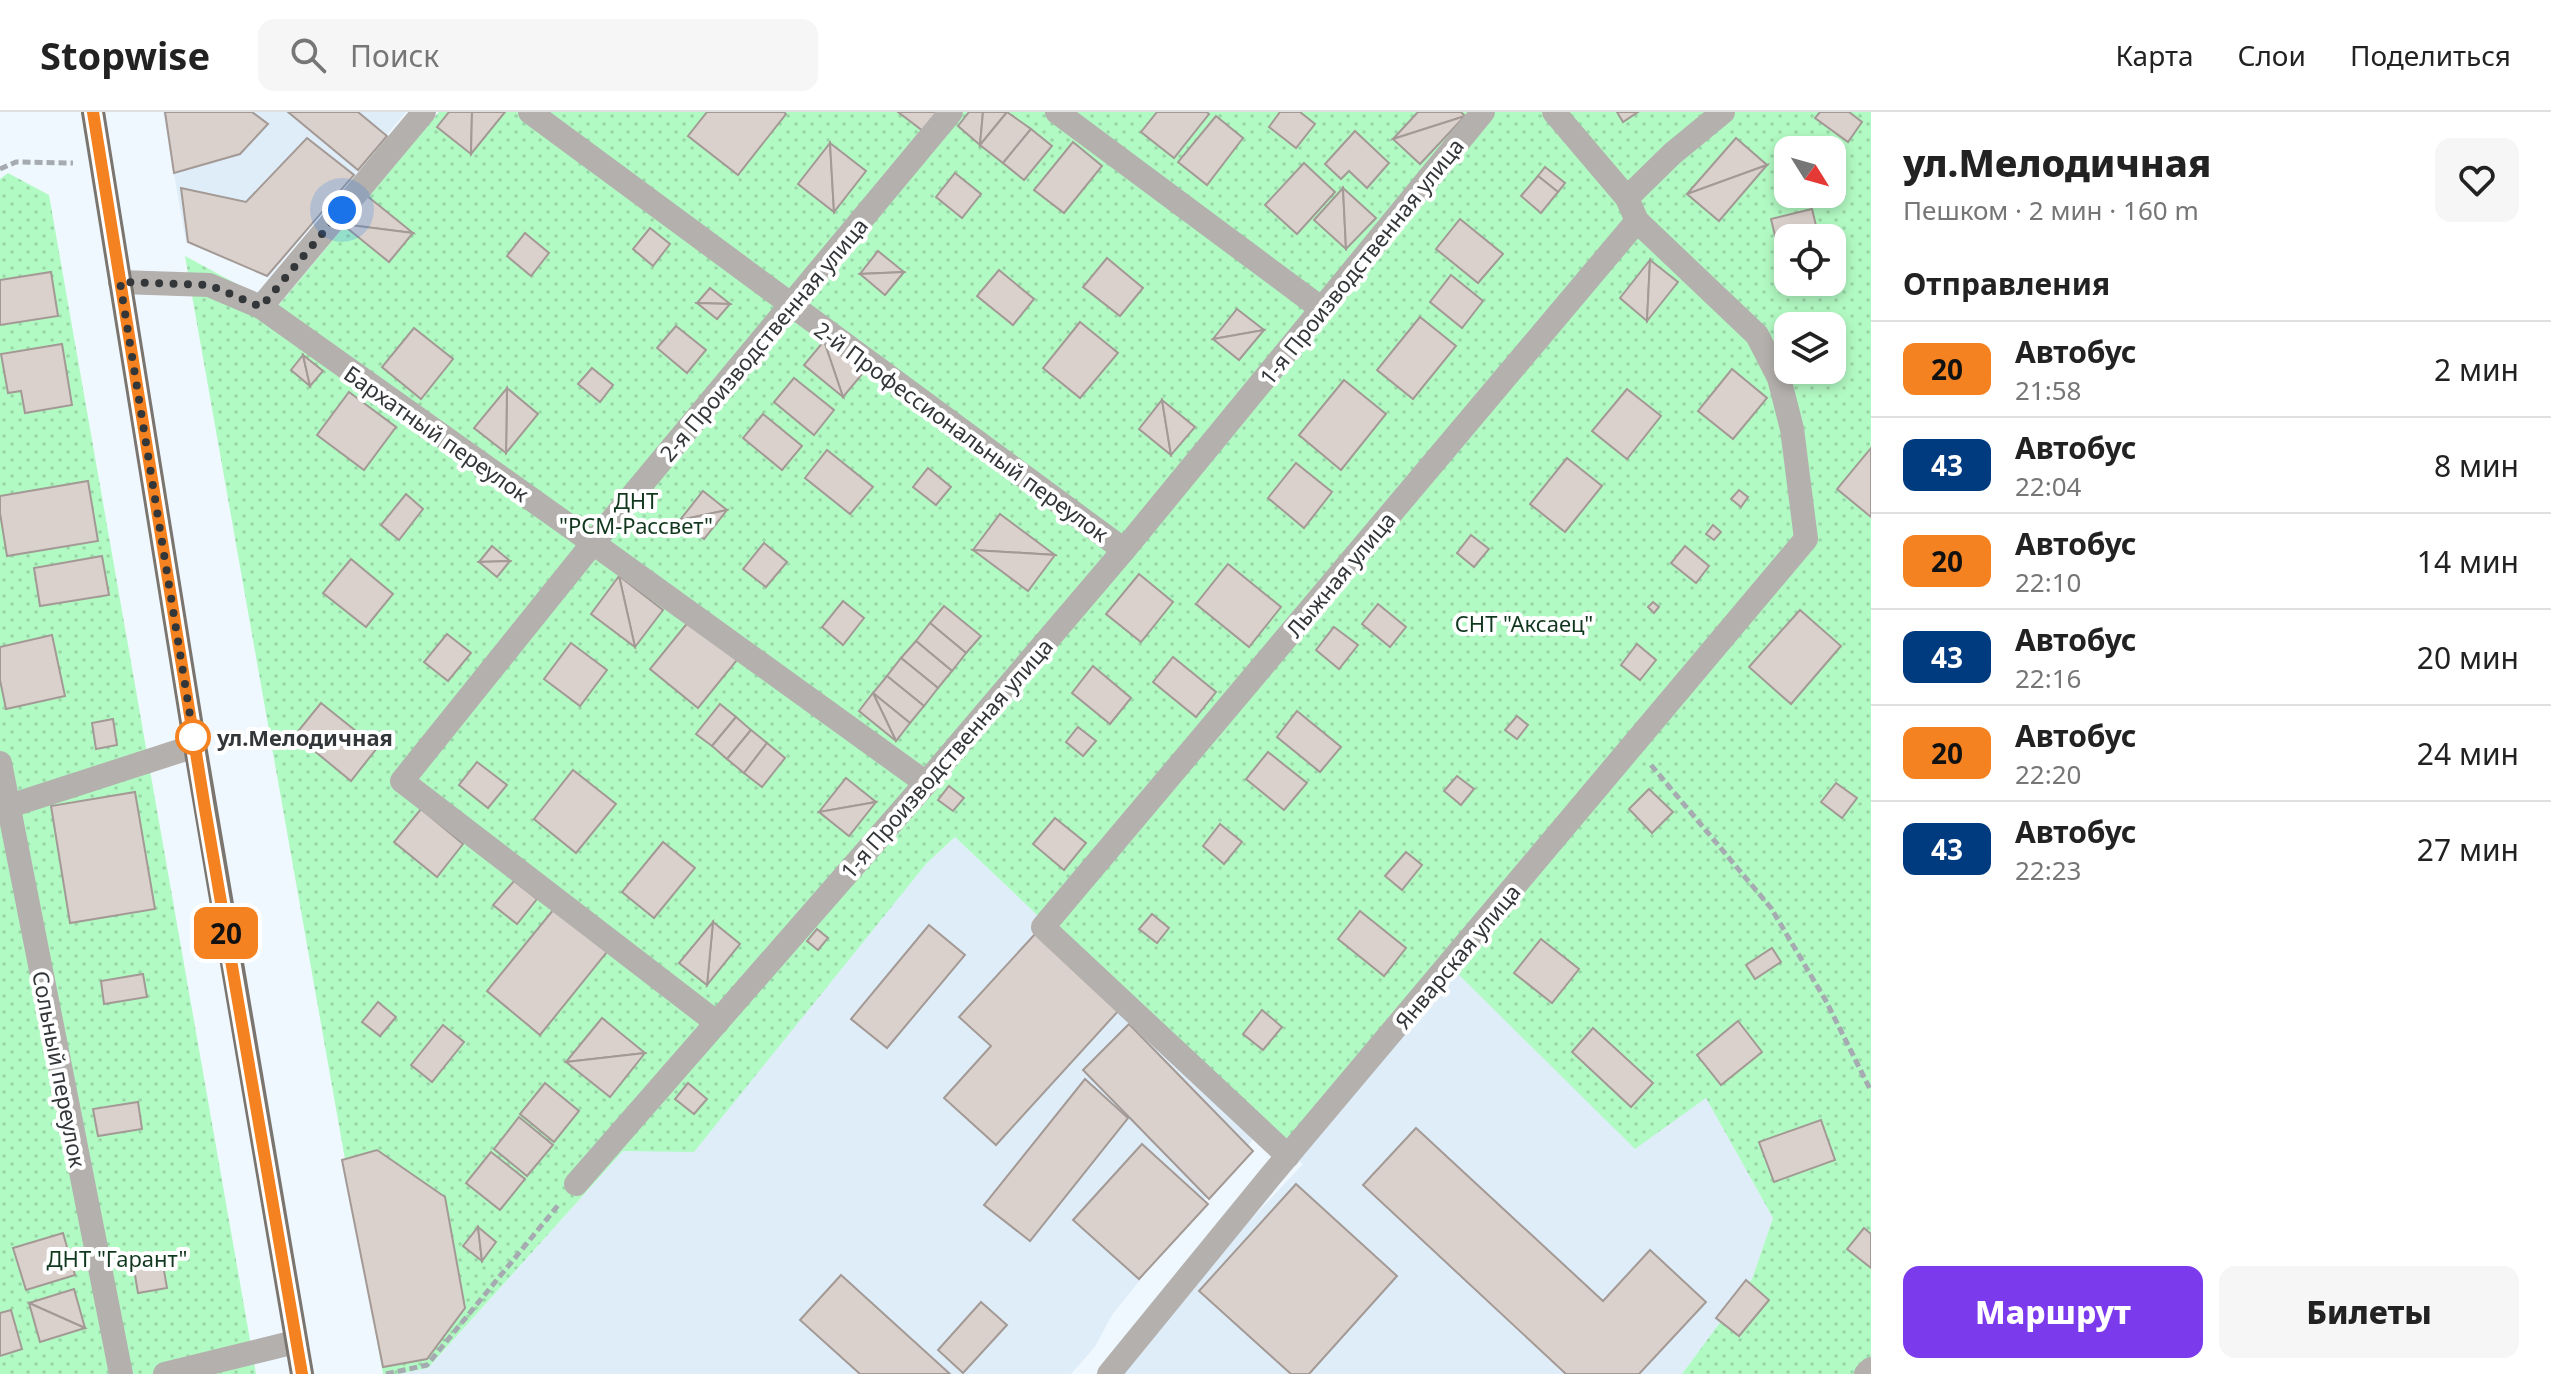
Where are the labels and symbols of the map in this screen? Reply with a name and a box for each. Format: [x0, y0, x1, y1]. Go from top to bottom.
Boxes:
street label: 1-я Производственная улица [1252, 131, 1470, 391]
north arrow [1774, 136, 1846, 208]
your location [322, 190, 362, 230]
street label: 2-я Производственная улица [652, 211, 874, 467]
street label: 2-й Профессиональный переулок [809, 314, 1115, 548]
street label: Бархатный переулок [339, 358, 536, 508]
park label: ДНТ "РСМ-Рассвет" [559, 485, 713, 540]
street label: Лыжная улица [1279, 505, 1401, 643]
park label: СНТ "Аксаец" [1455, 608, 1593, 638]
street label: 1-я Производственная улица [833, 631, 1059, 885]
marker: ул.Мелодичная [176, 720, 210, 754]
place label: ул.Мелодичная [216, 722, 393, 752]
street label: Январская улица [1387, 877, 1527, 1035]
line badge: 20 [190, 907, 262, 959]
street label: Сольный переулок [26, 968, 94, 1170]
park label: ДНТ "Гарант" [47, 1243, 187, 1273]

